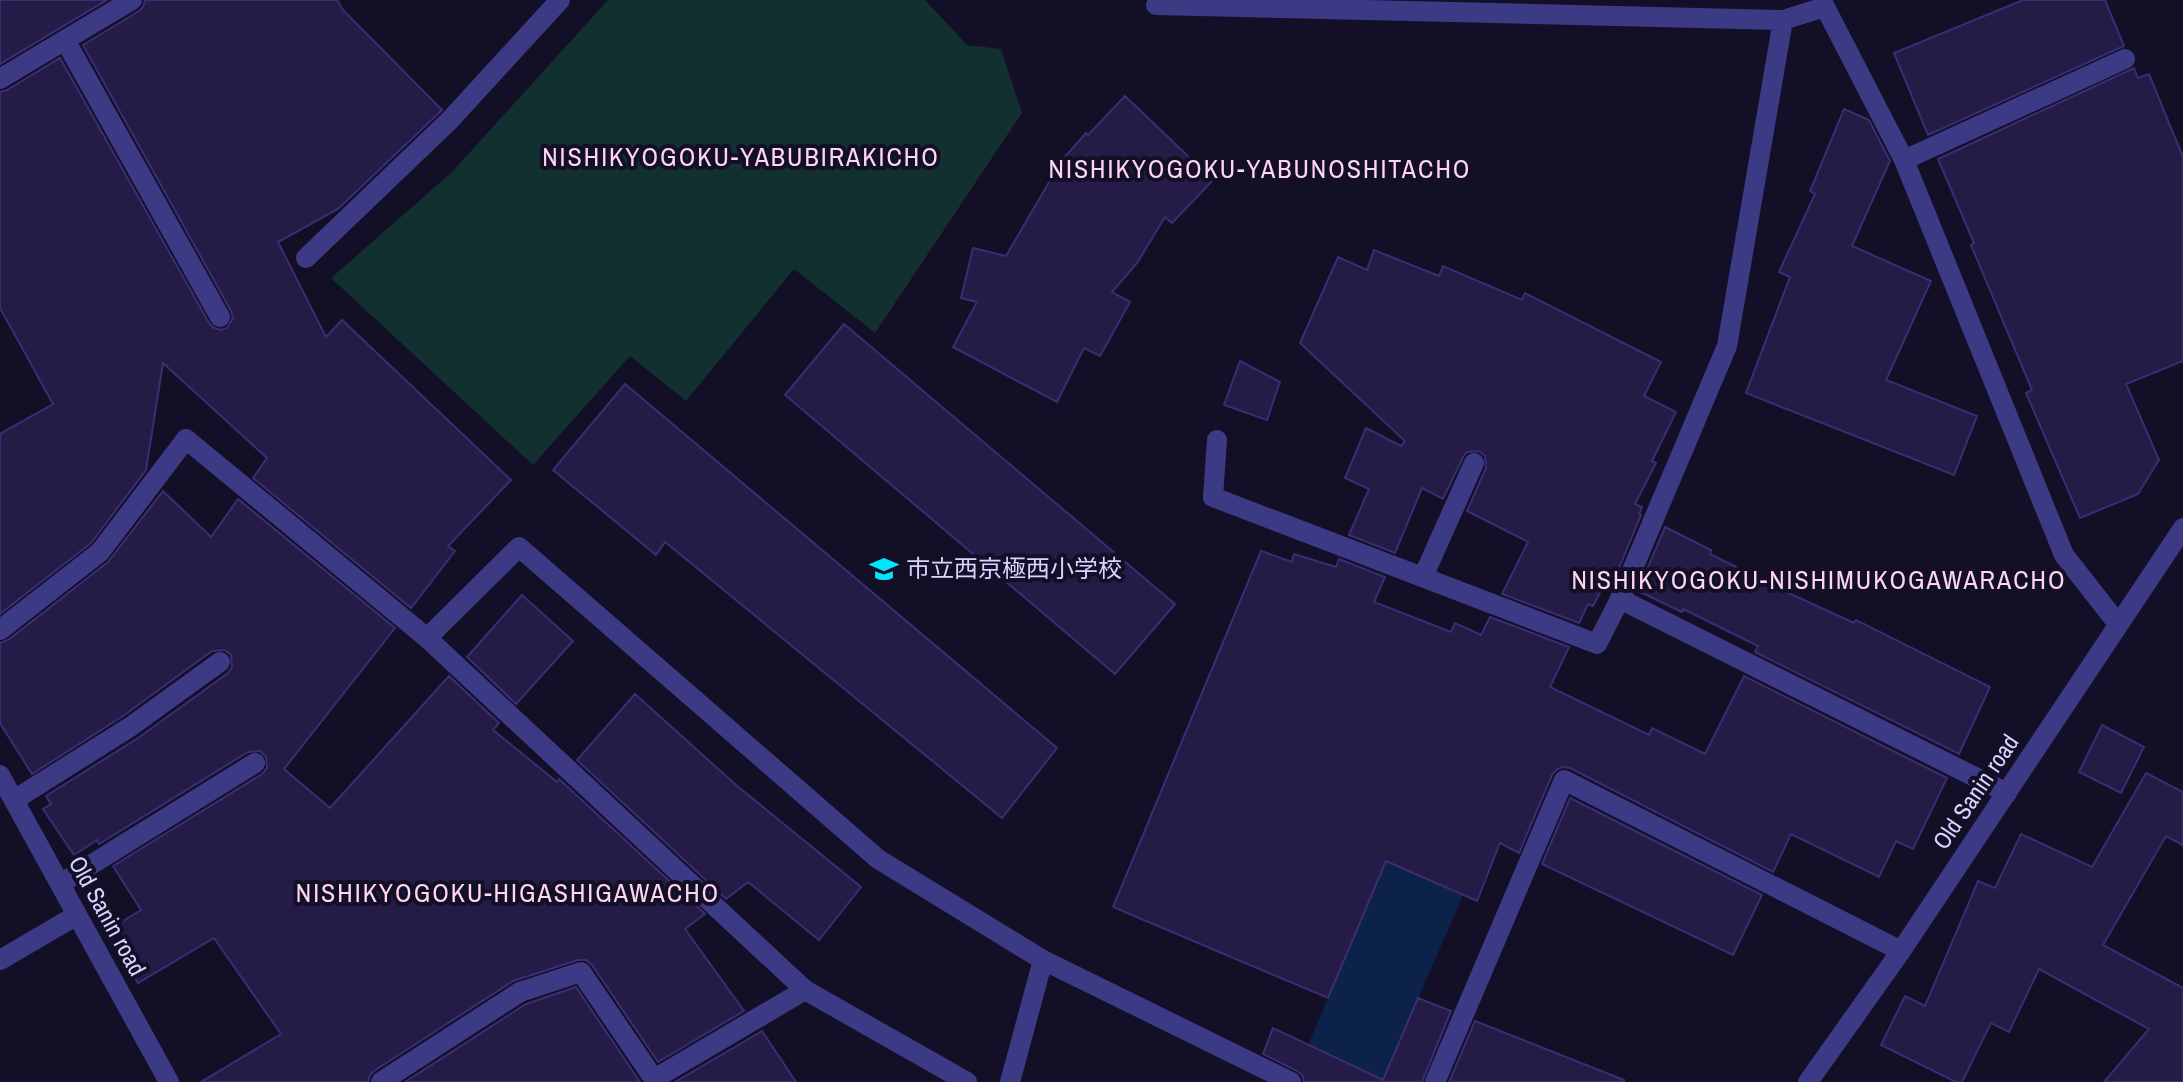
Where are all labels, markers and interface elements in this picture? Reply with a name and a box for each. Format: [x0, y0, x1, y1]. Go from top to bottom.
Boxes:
district label: NISHIKYOGOKU-YABUBIRAKICHO [542, 139, 940, 174]
district label: NISHIKYOGOKU-YABUNOSHITACHO [1049, 151, 1471, 186]
place label: 市立西京極西小学校 [906, 552, 1122, 584]
school or university icon: 市立西京極西小学校 [869, 554, 899, 584]
district label: NISHIKYOGOKU-NISHIMUKOGAWARACHO [1571, 562, 2067, 597]
street label: Old Sanin road [1925, 728, 2025, 855]
street label: Old Sanin road [62, 850, 154, 981]
district label: NISHIKYOGOKU-HIGASHIGAWACHO [296, 875, 720, 910]

